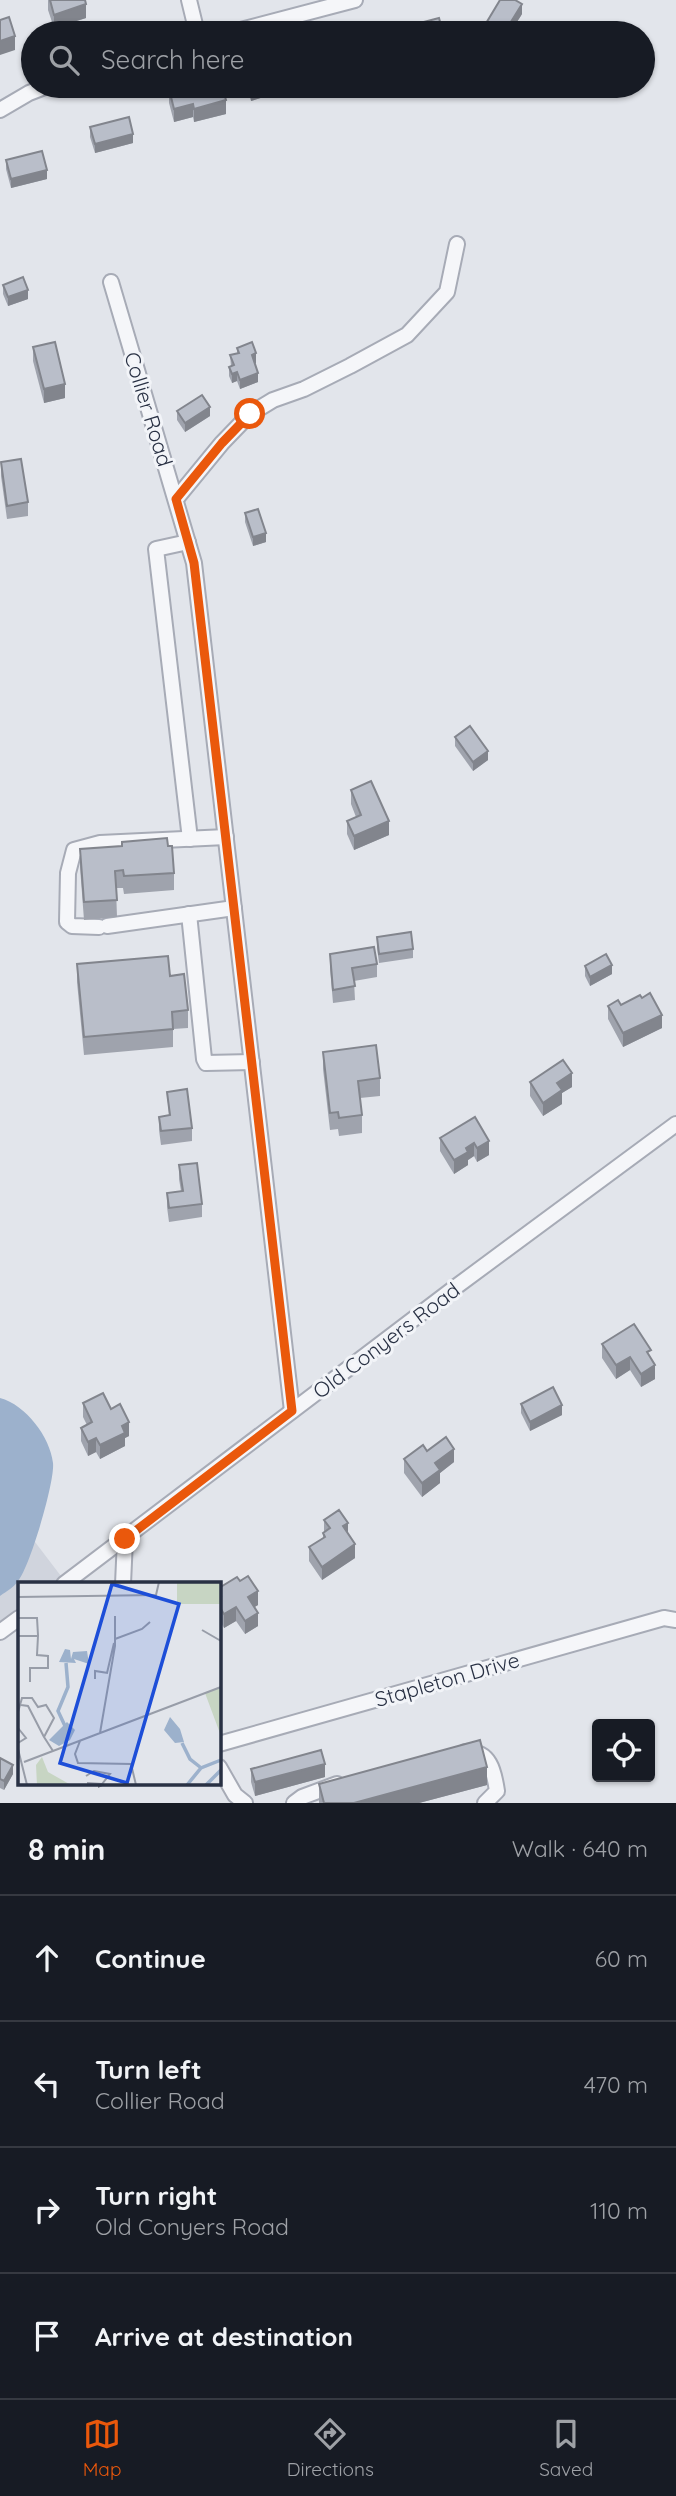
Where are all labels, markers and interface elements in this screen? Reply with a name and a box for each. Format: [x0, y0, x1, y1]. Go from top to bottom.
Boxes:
search box [21, 21, 655, 98]
icon: search [45, 41, 83, 79]
text: Search here [101, 43, 245, 76]
street label: Collier Road [119, 349, 179, 469]
route start [234, 398, 265, 429]
street label: Old Conyers Road [307, 1276, 465, 1404]
route end [109, 1523, 140, 1554]
inset map [18, 1582, 220, 1786]
street label: Stapleton Drive [372, 1646, 522, 1712]
map controls [592, 1719, 655, 1782]
button: locate [592, 1719, 655, 1782]
text: 8 min [28, 1830, 105, 1868]
text: Walk · 640 m [512, 1834, 648, 1863]
icon: ahead [28, 1939, 66, 1977]
text: Continue [95, 1942, 206, 1975]
text: 60 m [595, 1944, 648, 1973]
text: Turn left [95, 2053, 202, 2086]
icon: left [28, 2065, 66, 2103]
text: 470 m [584, 2070, 648, 2099]
text: Collier Road [95, 2086, 225, 2115]
text: Turn right [95, 2179, 217, 2212]
icon: right [28, 2191, 66, 2229]
text: 110 m [590, 2196, 648, 2225]
text: Old Conyers Road [95, 2212, 289, 2241]
icon: arrive [28, 2317, 66, 2355]
text: Arrive at destination [95, 2320, 353, 2353]
tab: Map [83, 2415, 121, 2481]
tab: Directions [287, 2415, 374, 2481]
tab: Saved [539, 2415, 593, 2481]

